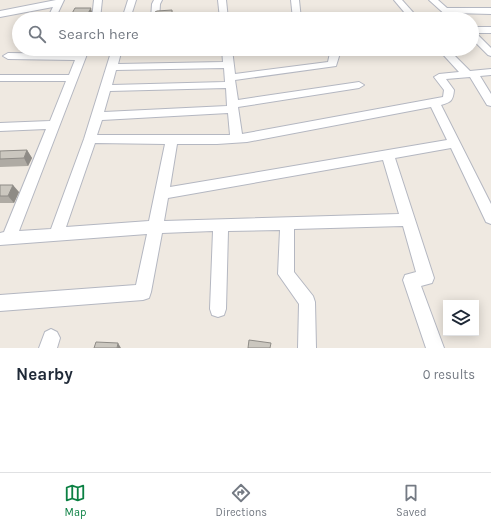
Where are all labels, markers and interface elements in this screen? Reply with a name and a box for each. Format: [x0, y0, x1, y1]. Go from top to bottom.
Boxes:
search box [12, 12, 479, 56]
icon: search [26, 23, 48, 45]
text: Search here [58, 25, 139, 43]
map controls [443, 300, 479, 336]
button: layers [443, 300, 479, 336]
text: Nearby [16, 364, 73, 384]
text: 0 results [423, 367, 475, 382]
tab: Map [64, 482, 86, 519]
tab: Directions [215, 482, 267, 519]
tab: Saved [396, 482, 427, 519]

